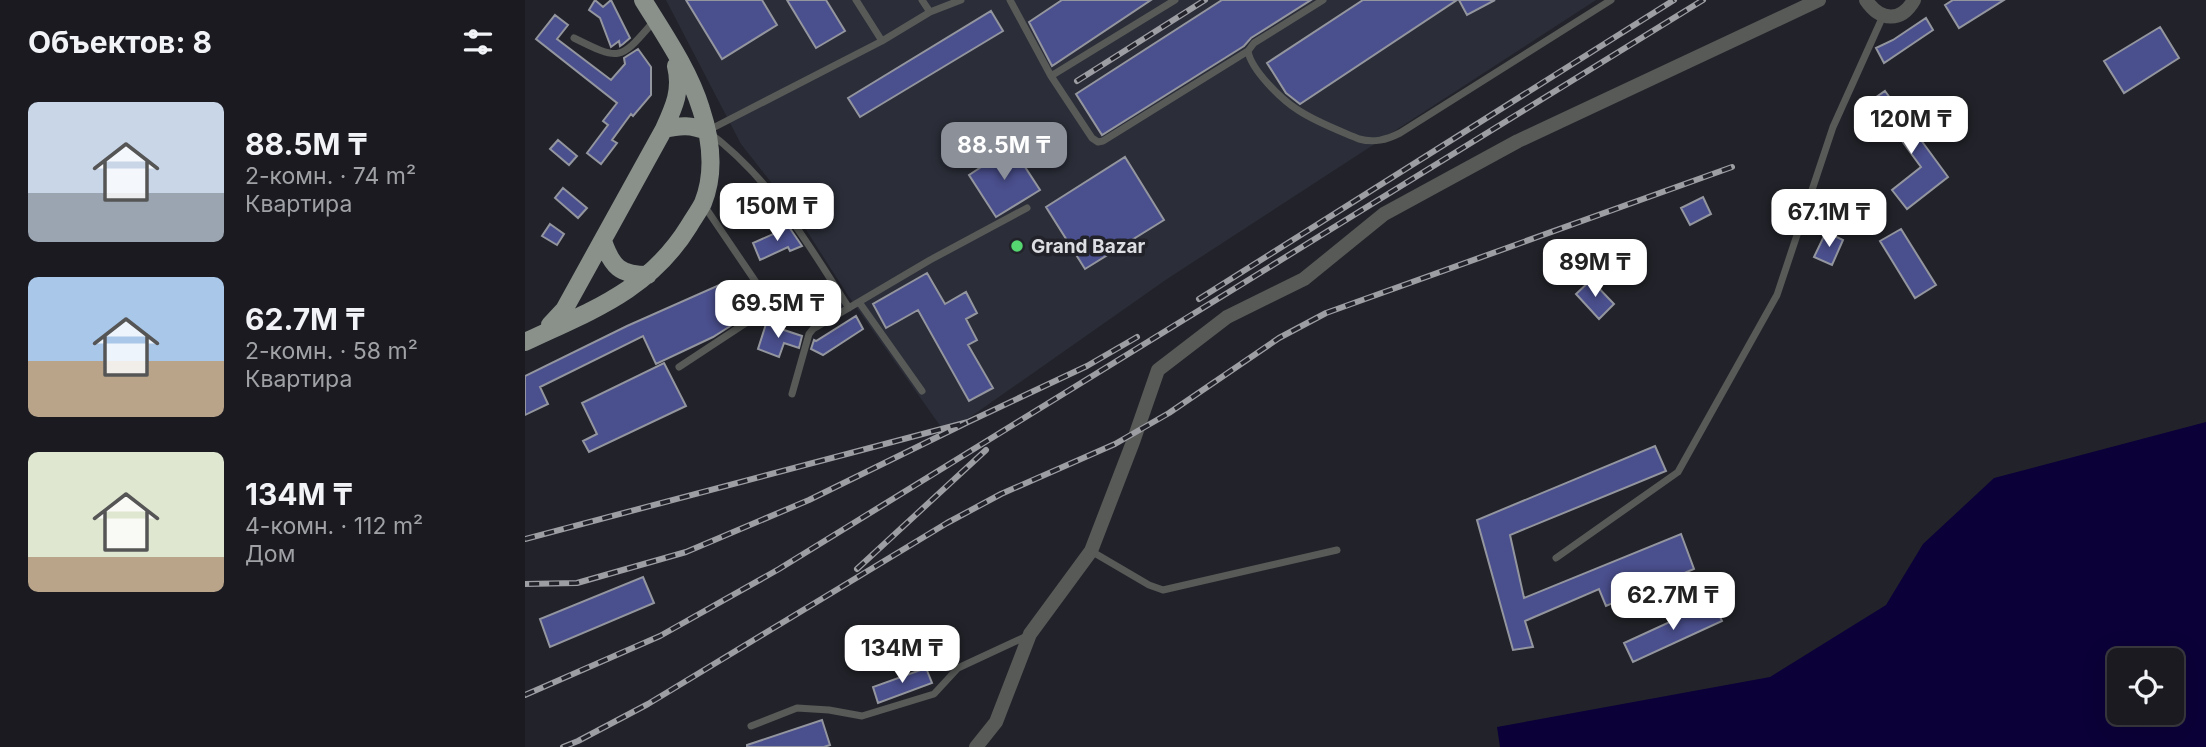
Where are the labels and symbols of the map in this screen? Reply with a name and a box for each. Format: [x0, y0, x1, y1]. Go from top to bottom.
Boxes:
pin: 120M ₸ [1854, 96, 1968, 156]
pin: 88.5M ₸ [939, 122, 1069, 182]
pin: 150M ₸ [720, 184, 834, 243]
pin: 67.1M ₸ [1764, 190, 1894, 249]
place label: Grand Bazar [1031, 235, 1146, 258]
marker: Grand Bazar [1009, 238, 1025, 254]
pin: 89M ₸ [1546, 240, 1644, 299]
pin: 69.5M ₸ [713, 280, 843, 340]
pin: 62.7M ₸ [1608, 572, 1738, 632]
pin: 134M ₸ [845, 626, 959, 685]

